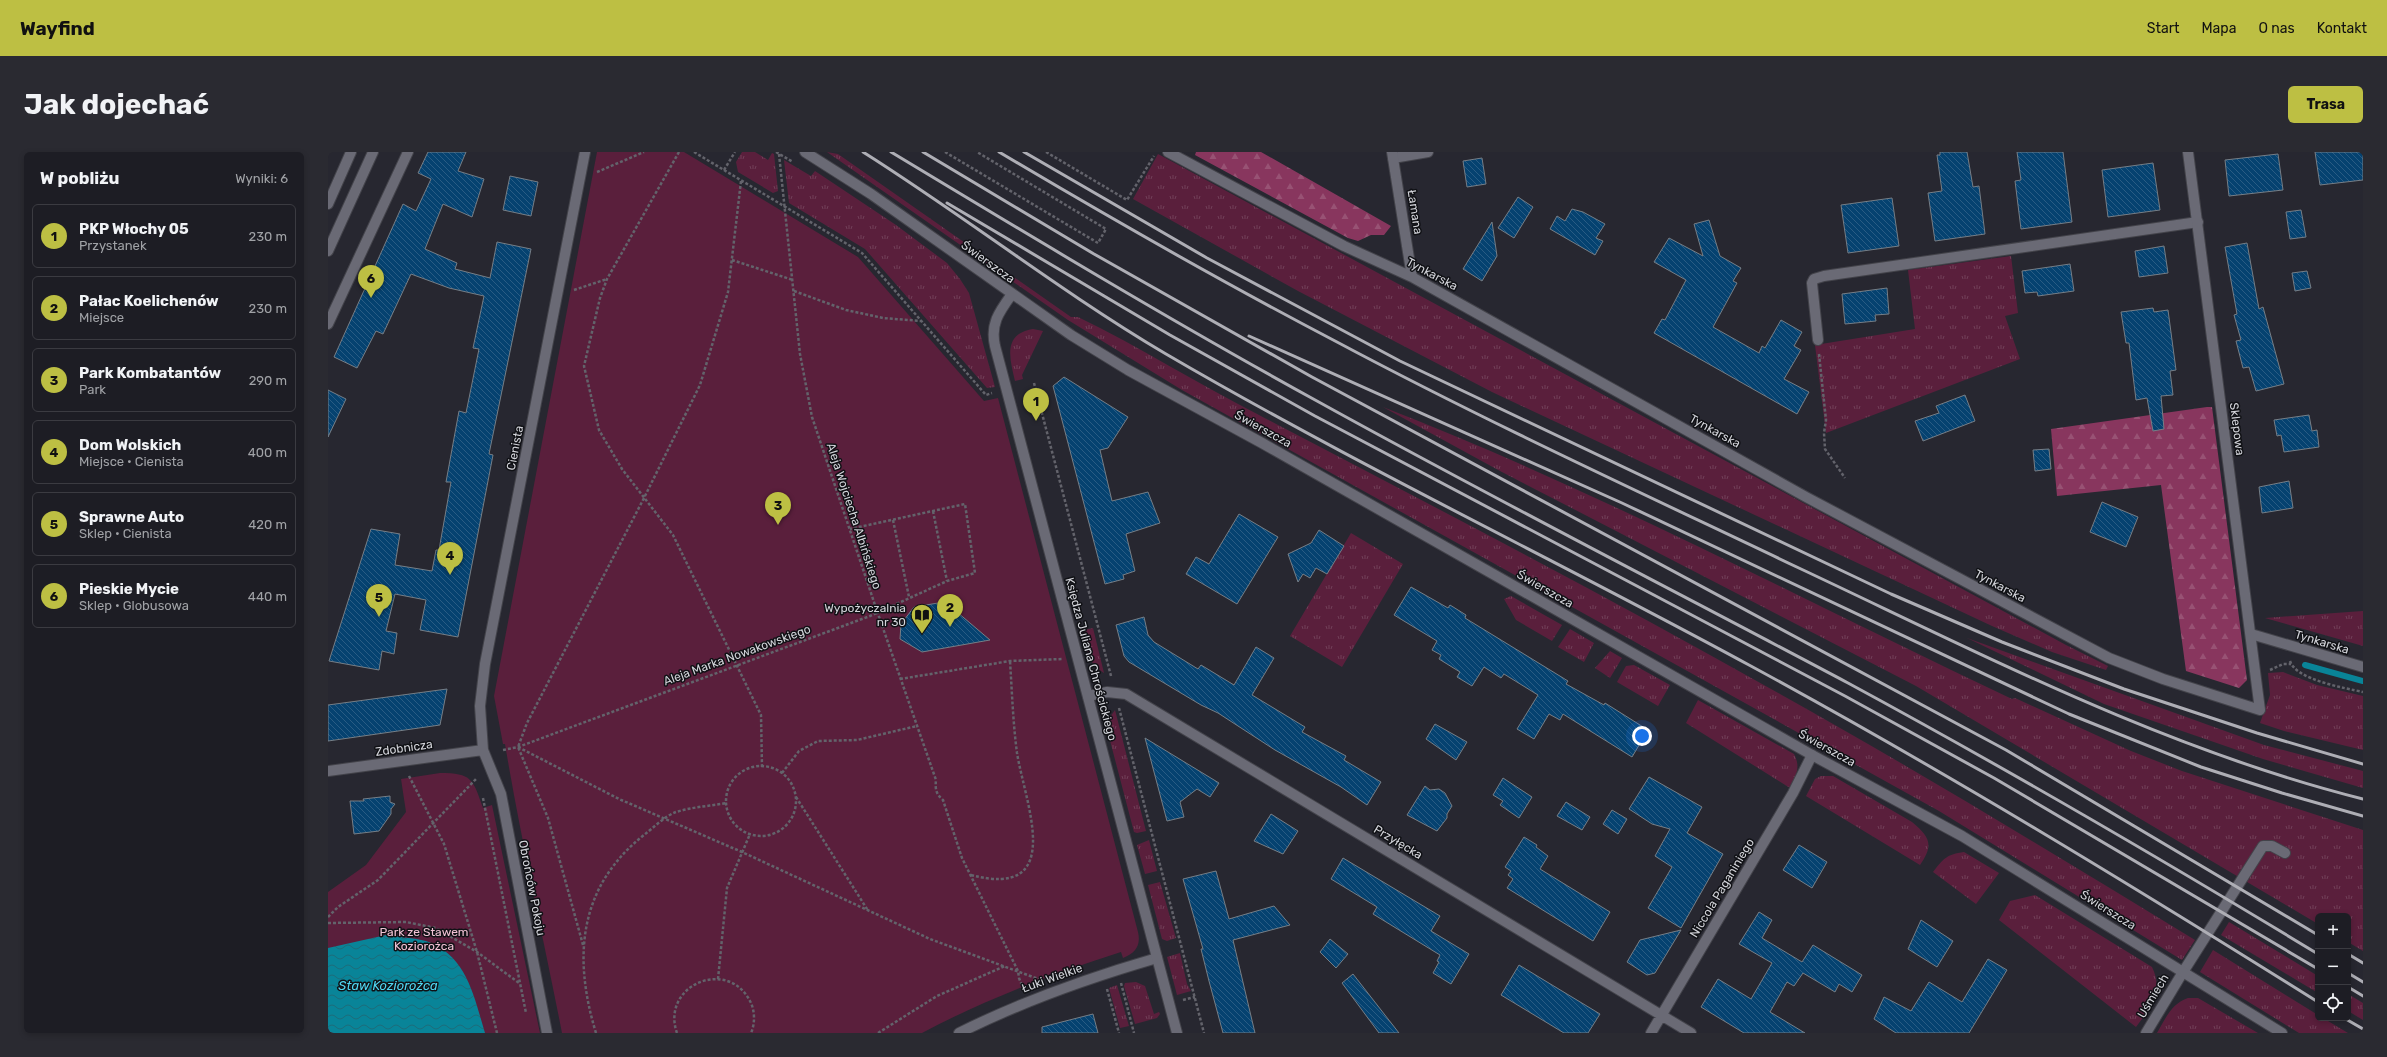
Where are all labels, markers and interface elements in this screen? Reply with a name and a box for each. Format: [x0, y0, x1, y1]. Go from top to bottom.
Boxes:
text: Wayfind [20, 17, 95, 40]
text: Start [2147, 20, 2179, 37]
text: Mapa [2201, 20, 2236, 37]
text: O nas [2258, 20, 2295, 37]
text: Kontakt [2317, 20, 2367, 37]
button: Trasa [2288, 86, 2363, 123]
text: Jak dojechać [24, 88, 209, 121]
text: W pobliżu [40, 168, 119, 188]
text: Wyniki: 6 [235, 171, 288, 186]
street label: Łamana [1405, 189, 1425, 235]
text: PKP Włochy 05 [79, 220, 189, 238]
text: 1 [51, 229, 57, 244]
text: 230 m [249, 229, 287, 244]
text: Przystanek [79, 238, 147, 253]
street label: Świerszcza [958, 238, 1018, 286]
street label: Tynkarska [1404, 255, 1460, 293]
pin: 6 [358, 265, 384, 298]
text: Pałac Koelichenów [79, 292, 219, 310]
text: 2 [50, 301, 58, 316]
text: 230 m [249, 301, 287, 316]
text: Miejsce [79, 310, 124, 325]
text: Park Kombatantów [79, 364, 221, 382]
text: 3 [50, 373, 58, 388]
text: 290 m [249, 373, 287, 388]
text: Park [79, 382, 106, 397]
pin: 1 [1023, 388, 1049, 421]
street label: Sklepowa [2227, 402, 2247, 456]
street label: Świerszcza [1232, 408, 1294, 450]
street label: Tynkarska [1687, 411, 1743, 451]
street label: Cienista [504, 424, 526, 472]
text: Dom Wolskich [79, 436, 181, 454]
street label: Aleja Wojciecha Albińskiego [824, 441, 884, 591]
text: 4 [50, 445, 58, 460]
text: 400 m [248, 445, 287, 460]
text: Miejsce · Cienista [79, 454, 184, 469]
pin: 3 [765, 492, 791, 525]
text: Sprawne Auto [79, 508, 184, 526]
text: 5 [50, 517, 58, 532]
text: 420 m [248, 517, 287, 532]
text: Sklep · Cienista [79, 526, 172, 541]
pin: 4 [437, 542, 463, 575]
street label: Świerszcza [1514, 567, 1576, 611]
street label: Tynkarska [1972, 567, 2028, 605]
street label: Księdza Juliana Chrościckiego [1062, 576, 1120, 742]
text: Pieskie Mycie [79, 580, 179, 598]
pin: 5 [366, 584, 392, 617]
text: 6 [50, 589, 58, 604]
text: 440 m [248, 589, 287, 604]
pin: 2 [937, 594, 963, 627]
text: Sklep · Globusowa [79, 598, 189, 613]
place label: Wypożyczalnia nr 30 [824, 601, 906, 629]
library icon: Wypożyczalnia nr 30 [909, 602, 935, 635]
street label: Aleja Marka Nowakowskiego [661, 622, 813, 688]
street label: Tynkarska [2293, 627, 2351, 657]
your location [1632, 726, 1652, 746]
street label: Świerszcza [1796, 727, 1858, 769]
street label: Zdobnicza [374, 737, 434, 759]
street label: Przyłęcka [1371, 822, 1425, 862]
street label: Niccola Paganiniego [1687, 836, 1757, 940]
street label: Obrońców Pokoju [516, 839, 548, 937]
street label: Świerszcza [2078, 887, 2138, 933]
map controls [2315, 913, 2351, 1021]
button: + [2315, 913, 2351, 949]
park label: Park ze Stawem Koziorożca [379, 925, 469, 953]
button: − [2315, 949, 2351, 985]
street label: Łuki Wielkie [1020, 960, 1085, 995]
street label: Uśmiech [2134, 972, 2172, 1020]
water label: Staw Koziorożca [338, 978, 438, 993]
button: locate [2315, 985, 2351, 1021]

